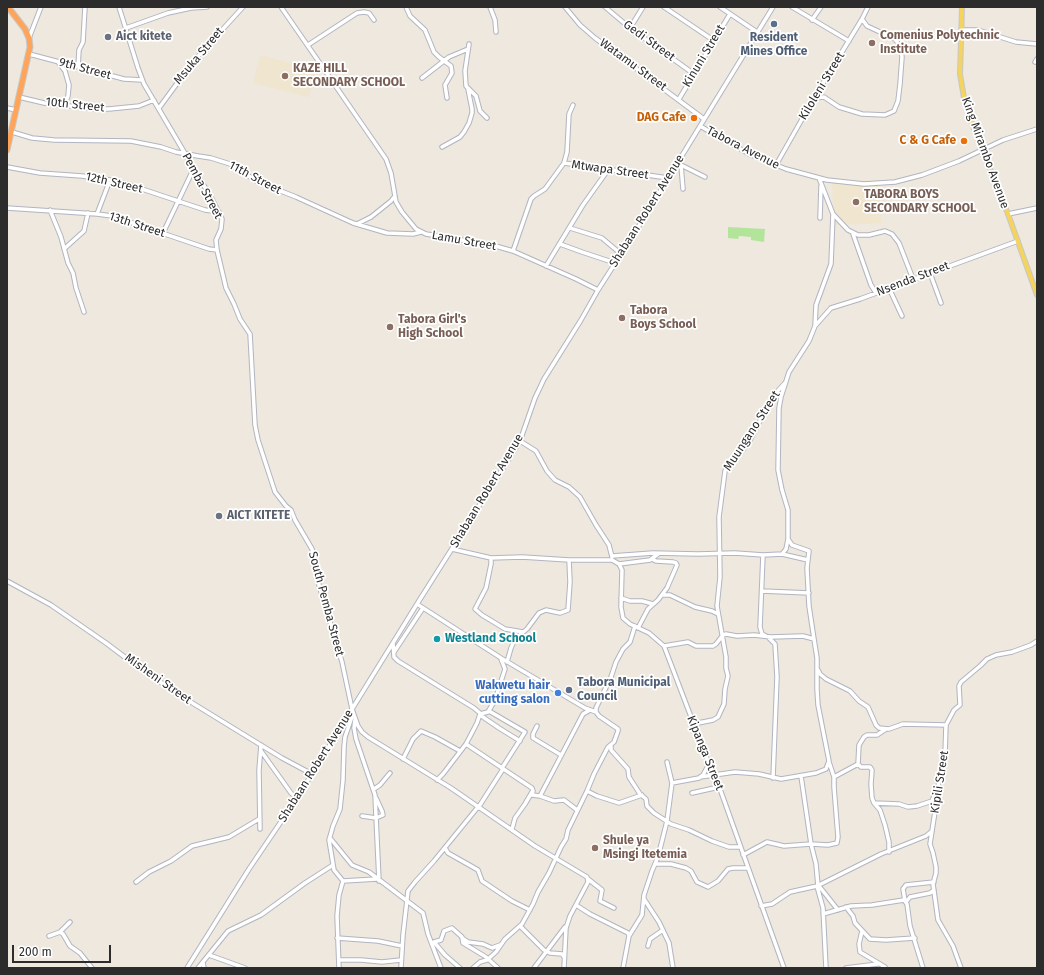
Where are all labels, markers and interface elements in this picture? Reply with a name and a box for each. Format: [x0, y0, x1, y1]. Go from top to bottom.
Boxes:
street label: Gedi Street [620, 17, 678, 65]
marker: Resident Mines Office [769, 19, 779, 29]
street label: Kinuni Street [680, 22, 728, 90]
street label: Msuka Street [171, 25, 227, 87]
place label: Comenius Polytechnic Institute [880, 29, 1000, 57]
place label: Aict kitete [116, 30, 172, 44]
place label: Resident Mines Office [741, 31, 807, 59]
marker: Aict kitete [103, 32, 113, 42]
street label: Watamu Street [596, 36, 670, 94]
marker: Comenius Polytechnic Institute [867, 38, 877, 48]
street label: Kiloleni Street [796, 49, 848, 123]
street label: 9th Street [57, 55, 113, 83]
place label: KAZE HILL SECONDARY SCHOOL [293, 62, 405, 90]
marker: KAZE HILL SECONDARY SCHOOL [280, 71, 290, 81]
street label: 10th Street [45, 95, 105, 115]
street label: King Mirambo Avenue [958, 95, 1012, 211]
place label: DAG Cafe [637, 111, 686, 125]
marker: DAG Cafe [689, 113, 699, 123]
street label: Tabora Avenue [704, 123, 782, 173]
place label: C & G Cafe [900, 134, 956, 148]
marker: C & G Cafe [959, 136, 969, 146]
street label: Pemba Street [179, 151, 225, 221]
street label: Shabaan Robert Avenue [606, 152, 688, 270]
street label: Mtwapa Street [570, 157, 650, 183]
street label: 11th Street [226, 158, 284, 198]
street label: 12th Street [84, 169, 144, 197]
place label: TABORA BOYS SECONDARY SCHOOL [864, 188, 976, 216]
marker: TABORA BOYS SECONDARY SCHOOL [851, 197, 861, 207]
street label: 13th Street [107, 209, 167, 241]
street label: Lamu Street [431, 228, 497, 254]
street label: Nsenda Street [875, 259, 951, 299]
place label: Tabora Boys School [630, 304, 696, 332]
place label: Tabora Girl's High School [398, 313, 466, 341]
marker: Tabora Boys School [617, 313, 627, 323]
marker: Tabora Girl's High School [385, 322, 395, 332]
street label: Muungano Street [721, 388, 783, 474]
street label: Shabaan Robert Avenue [447, 432, 527, 550]
place label: AICT KITETE [227, 509, 290, 523]
marker: AICT KITETE [214, 511, 224, 521]
street label: South Pemba Street [305, 550, 347, 658]
place label: Westland School [445, 632, 536, 646]
marker: Westland School [432, 634, 442, 644]
street label: Misheni Street [122, 651, 194, 707]
place label: Tabora Municipal Council [577, 676, 670, 704]
place label: Wakwetu hair cutting salon [475, 679, 550, 707]
marker: Tabora Municipal Council [564, 685, 574, 695]
marker: Wakwetu hair cutting salon [553, 688, 563, 698]
street label: Shabaan Robert Avenue [275, 707, 357, 825]
street label: Kipanga Street [683, 714, 727, 792]
street label: Kipili Street [928, 749, 952, 815]
place label: Shule ya Msingi Itetemia [603, 834, 687, 862]
marker: Shule ya Msingi Itetemia [590, 843, 600, 853]
scale bar [14, 937, 113, 963]
text: 200 m [19, 945, 52, 959]

